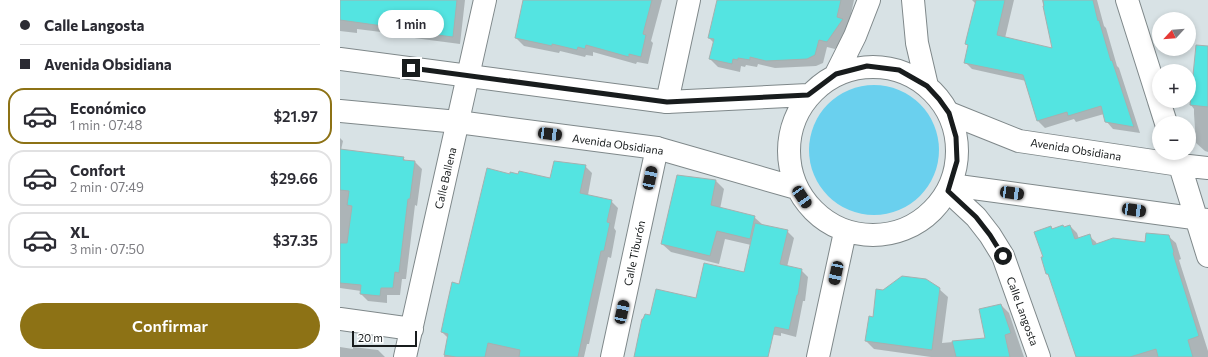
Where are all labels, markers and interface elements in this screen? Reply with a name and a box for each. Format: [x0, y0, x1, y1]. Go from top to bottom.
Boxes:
callout: 1 min [378, 10, 444, 38]
north arrow [1152, 12, 1196, 56]
map controls [1152, 12, 1196, 160]
text: Calle Langosta [44, 16, 144, 34]
text: 1 min [396, 16, 426, 32]
text: Avenida Obsidiana [44, 55, 172, 73]
route end [402, 59, 420, 77]
button: + [1152, 64, 1196, 108]
icon: car [22, 98, 58, 134]
text: Económico [70, 99, 146, 117]
text: $21.97 [273, 107, 318, 125]
button: − [1152, 116, 1196, 160]
text: 1 min · 07:48 [70, 117, 142, 133]
car [537, 127, 563, 141]
street label: Avenida Obsidiana [572, 131, 664, 157]
street label: Avenida Obsidiana [1030, 135, 1122, 163]
street label: Calle Ballena [432, 146, 458, 210]
icon: car [22, 160, 58, 196]
text: Confort [70, 161, 125, 179]
car [642, 165, 658, 191]
text: $29.66 [270, 169, 318, 187]
text: 2 min · 07:49 [70, 179, 144, 195]
car [790, 184, 814, 210]
car [999, 185, 1025, 201]
car [1121, 202, 1147, 218]
street label: Calle Tiburón [621, 219, 647, 287]
icon: car [22, 222, 58, 258]
text: XL [70, 223, 89, 241]
text: $37.35 [273, 231, 318, 249]
text: 3 min · 07:50 [70, 241, 144, 257]
route start [994, 247, 1012, 265]
car [828, 260, 844, 286]
street label: Calle Langosta [1004, 275, 1042, 347]
car [614, 299, 630, 325]
button: Confirmar [20, 303, 320, 349]
scale bar [352, 329, 417, 348]
text: 20 m [358, 331, 383, 344]

